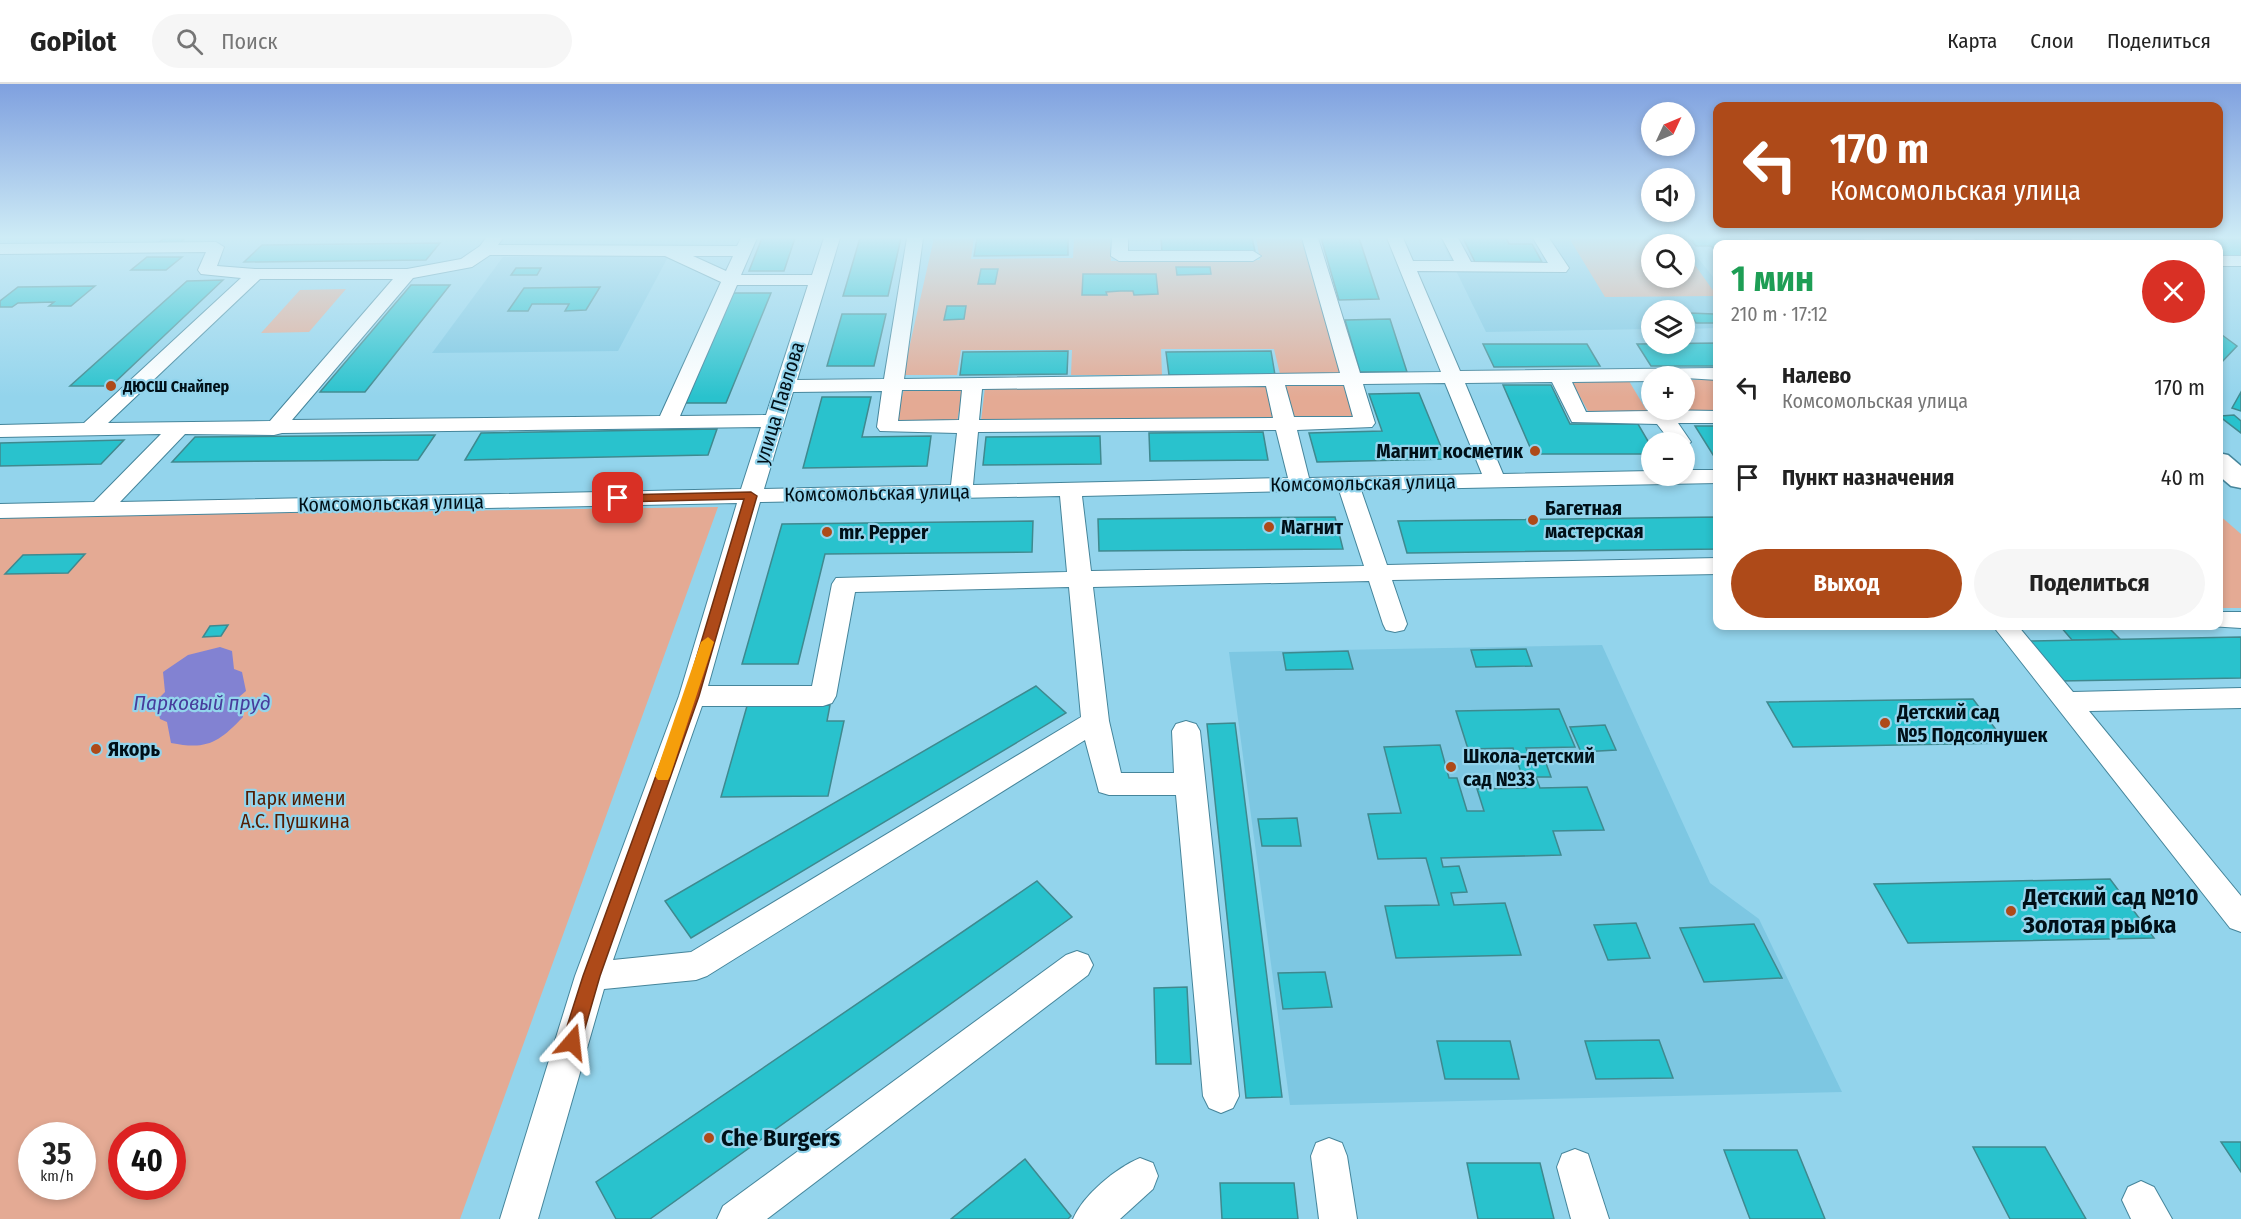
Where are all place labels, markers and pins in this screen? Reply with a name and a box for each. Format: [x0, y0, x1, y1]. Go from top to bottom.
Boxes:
place label: ДЮСШ Снайпер [122, 377, 230, 396]
marker: ДЮСШ Снайпер [104, 379, 118, 393]
place label: Магнит косметик [1376, 439, 1524, 463]
marker: Магнит косметик [1528, 444, 1542, 458]
pin [592, 472, 643, 523]
place label: Багетная мастерская [1545, 496, 1644, 543]
marker: Багетная мастерская [1526, 513, 1540, 527]
place label: Магнит [1281, 515, 1344, 539]
place label: mr. Pepper [839, 520, 929, 544]
marker: Магнит [1262, 520, 1276, 534]
marker: mr. Pepper [820, 525, 834, 539]
place label: Детский сад №5 Подсолнушек [1896, 700, 2049, 747]
marker: Детский сад №5 Подсолнушек [1878, 716, 1892, 730]
place label: Якорь [108, 737, 160, 761]
marker: Якорь [89, 742, 103, 756]
place label: Школа-детский сад №33 [1463, 744, 1595, 791]
marker: Школа-детский сад №33 [1444, 760, 1458, 774]
place label: Детский сад №10 Золотая рыбка [2022, 883, 2199, 939]
marker: Детский сад №10 Золотая рыбка [2004, 904, 2018, 918]
place label: Che Burgers [721, 1124, 841, 1152]
marker: Che Burgers [702, 1131, 716, 1145]

